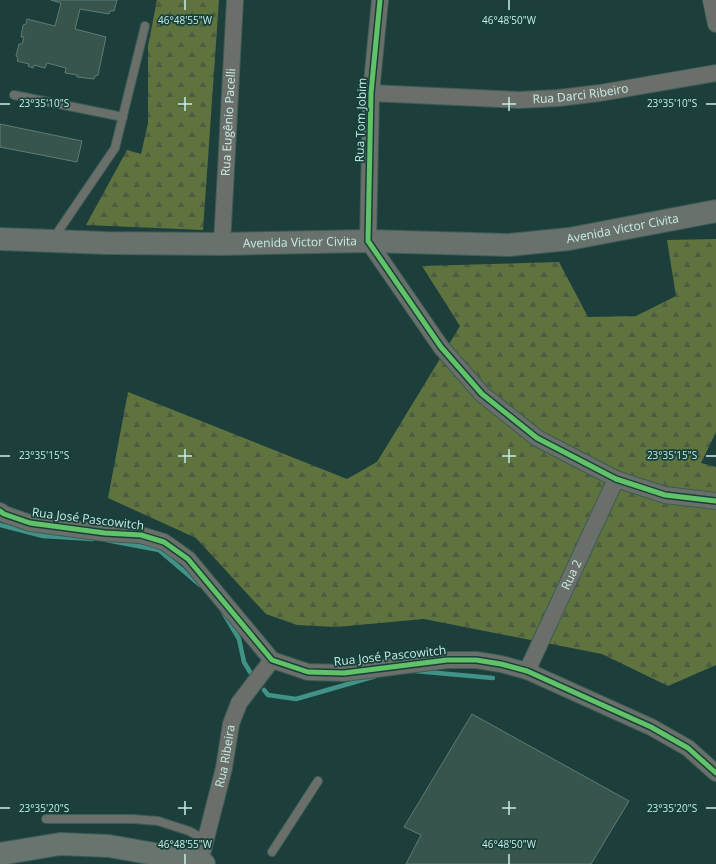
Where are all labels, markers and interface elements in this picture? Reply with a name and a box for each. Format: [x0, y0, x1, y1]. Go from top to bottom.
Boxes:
text: 46°48'55"W [158, 13, 213, 27]
text: 46°48'50"W [482, 13, 537, 27]
street label: Rua Eugênio Pacelli [217, 68, 239, 177]
street label: Rua Tom Jobim [351, 77, 370, 163]
street label: Rua Darci Ribeiro [532, 79, 630, 107]
text: 23°35'10"S [19, 96, 69, 110]
text: 23°35'10"S [647, 96, 697, 110]
street label: Avenida Victor Civita [565, 209, 680, 247]
street label: Avenida Victor Civita [243, 232, 357, 252]
text: 23°35'15"S [19, 448, 69, 462]
text: 23°35'15"S [647, 448, 697, 462]
street label: Rua José Pascowitch [31, 503, 145, 534]
street label: Rua 2 [557, 557, 586, 592]
street label: Rua José Pascowitch [333, 641, 447, 670]
street label: Rua Ribeira [210, 723, 239, 789]
text: 23°35'20"S [19, 801, 69, 815]
text: 23°35'20"S [647, 801, 697, 815]
text: 46°48'55"W [158, 837, 213, 851]
text: 46°48'50"W [482, 837, 537, 851]

